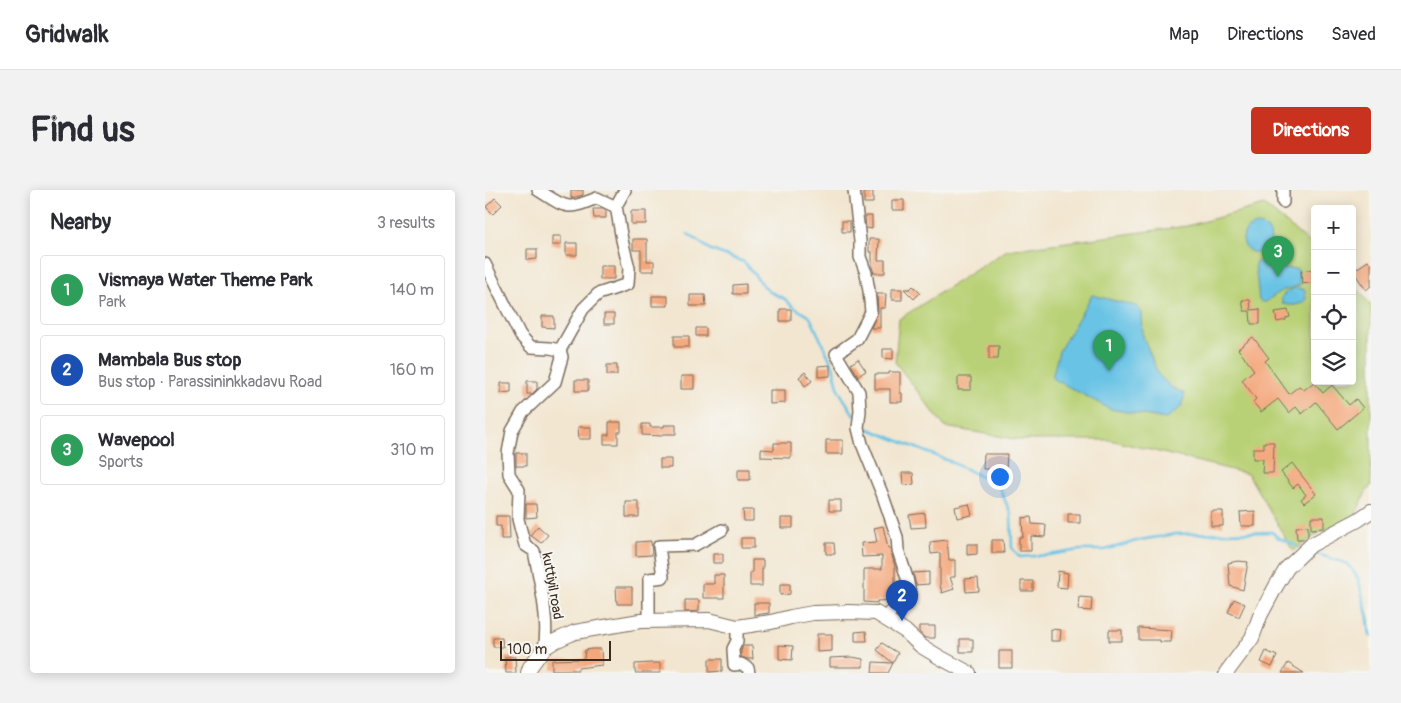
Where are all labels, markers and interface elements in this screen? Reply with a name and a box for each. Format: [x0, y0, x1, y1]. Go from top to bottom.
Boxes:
text: Gridwalk [25, 20, 109, 49]
text: Map [1169, 23, 1199, 46]
text: Directions [1227, 23, 1303, 46]
text: Saved [1331, 23, 1376, 46]
button: Directions [1251, 107, 1371, 154]
text: Find us [30, 108, 135, 152]
map controls [1311, 205, 1356, 385]
button: + [1311, 205, 1356, 250]
text: Nearby [50, 209, 111, 236]
text: 3 results [377, 213, 435, 233]
pin: 3 [1262, 236, 1294, 277]
button: − [1311, 250, 1356, 295]
text: Vismaya Water Theme Park [98, 268, 313, 292]
text: 1 [64, 280, 70, 300]
text: 140 m [390, 280, 434, 300]
text: Park [98, 292, 126, 312]
button: locate [1311, 295, 1356, 340]
pin: 1 [1093, 330, 1125, 371]
button: layers [1311, 340, 1356, 385]
text: Mambala Bus stop [98, 348, 241, 372]
text: 2 [63, 360, 71, 380]
text: 160 m [390, 360, 434, 380]
text: Bus stop · Parassininkkadavu Road [98, 372, 322, 392]
text: Wavepool [98, 428, 175, 452]
text: 3 [63, 440, 71, 460]
text: 310 m [390, 440, 434, 460]
text: Sports [98, 452, 143, 472]
your location [987, 464, 1013, 490]
street label: kuttiyil road [538, 552, 567, 621]
pin: 2 [886, 580, 918, 621]
scale bar [500, 638, 611, 661]
text: 100 m [507, 641, 547, 658]

